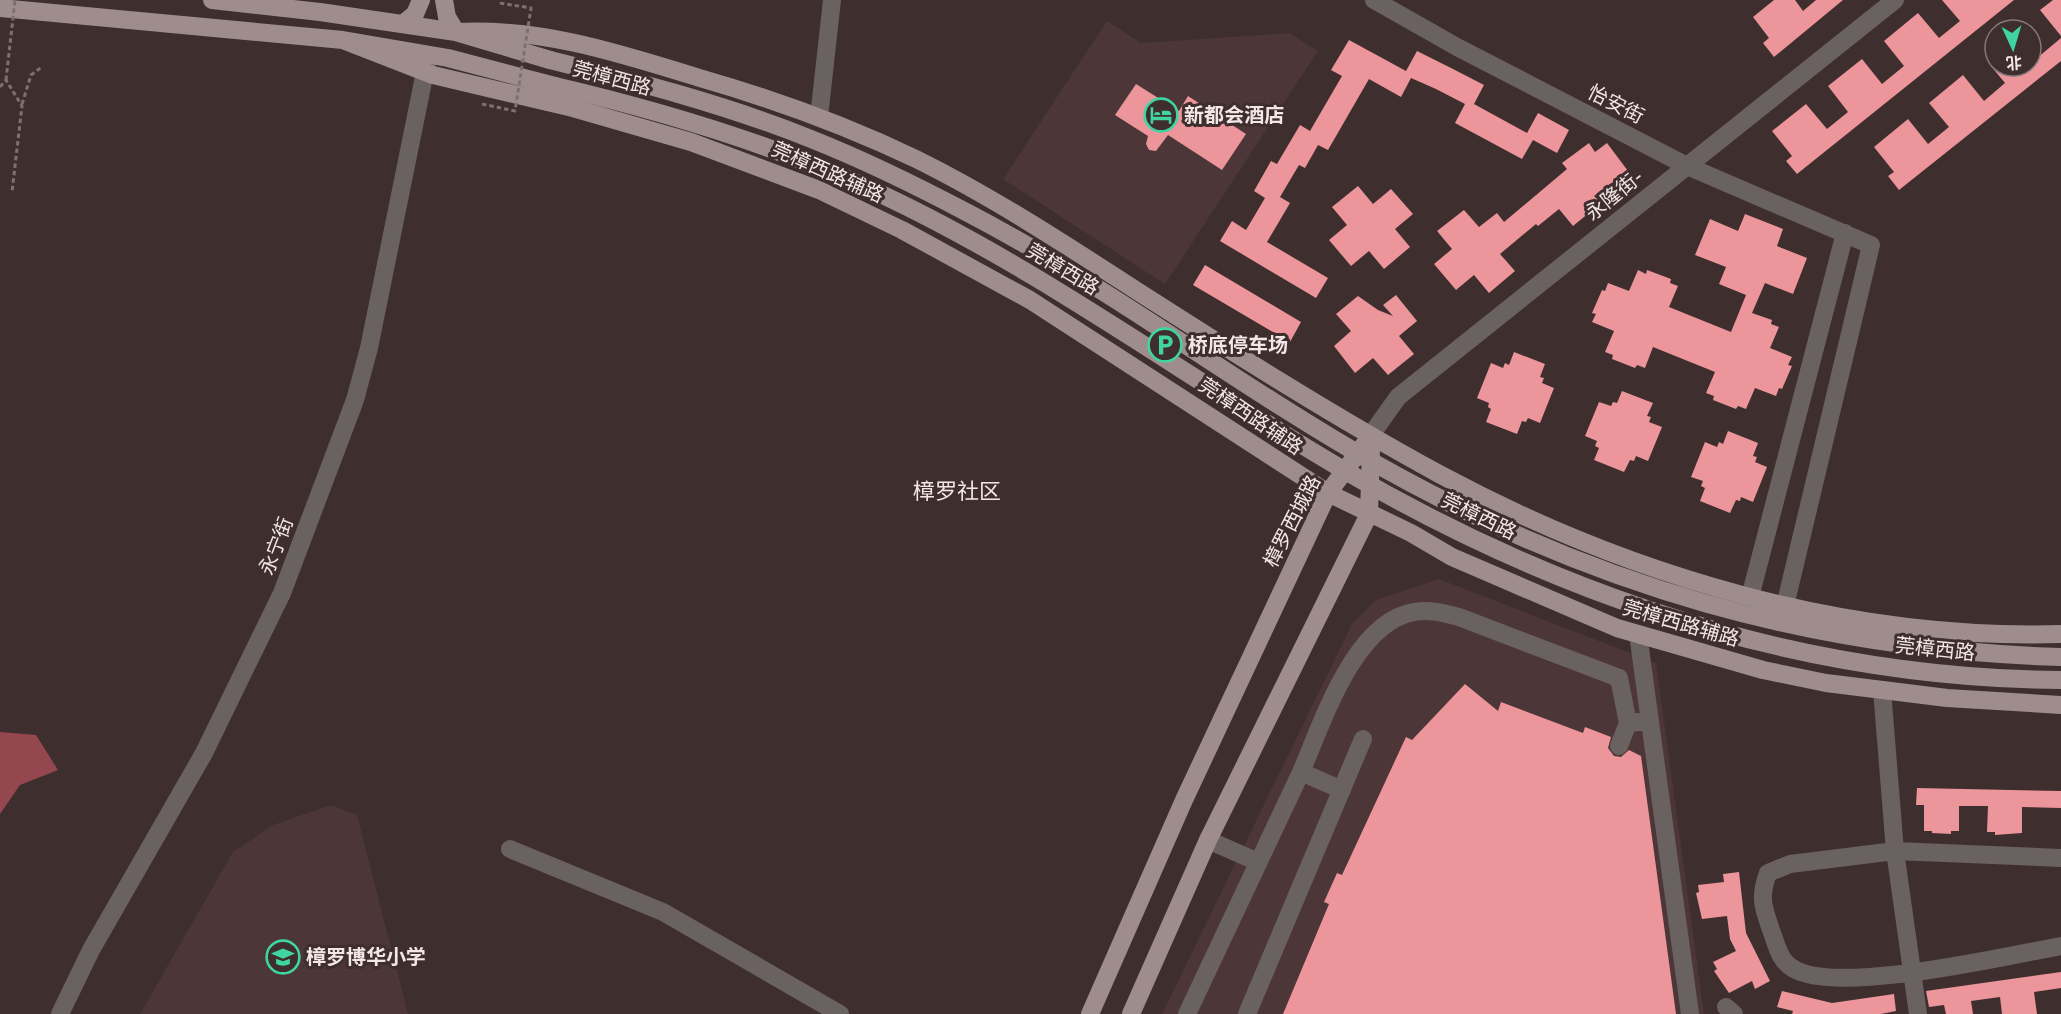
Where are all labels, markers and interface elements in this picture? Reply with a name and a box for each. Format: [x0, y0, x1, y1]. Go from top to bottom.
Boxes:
north arrow [1983, 18, 2043, 78]
text: 北 [2005, 52, 2023, 73]
street label: 莞樟西路 [570, 56, 654, 100]
street label: 怡安街 [1584, 80, 1648, 128]
hotel icon: 新都会酒店 [1143, 97, 1179, 133]
place label: 新都会酒店 [1184, 103, 1284, 127]
street label: 莞樟西路辅路 [768, 137, 888, 207]
street label: 永隆街- [1580, 165, 1648, 225]
street label: 莞樟西路 [1023, 238, 1103, 300]
parking icon: 桥底停车场 [1147, 327, 1183, 363]
place label: 桥底停车场 [1188, 333, 1288, 357]
street label: 莞樟西路辅路 [1195, 372, 1307, 460]
street label: 樟罗西城路 [1259, 471, 1325, 571]
district label: 樟罗社区 [913, 479, 1001, 504]
street label: 莞樟西路 [1438, 488, 1520, 544]
street label: 永宁街 [254, 514, 298, 578]
street label: 莞樟西路辅路 [1620, 595, 1742, 651]
street label: 莞樟西路 [1894, 633, 1976, 665]
school or university icon: 樟罗博华小学 [265, 939, 301, 975]
place label: 樟罗博华小学 [306, 945, 426, 969]

